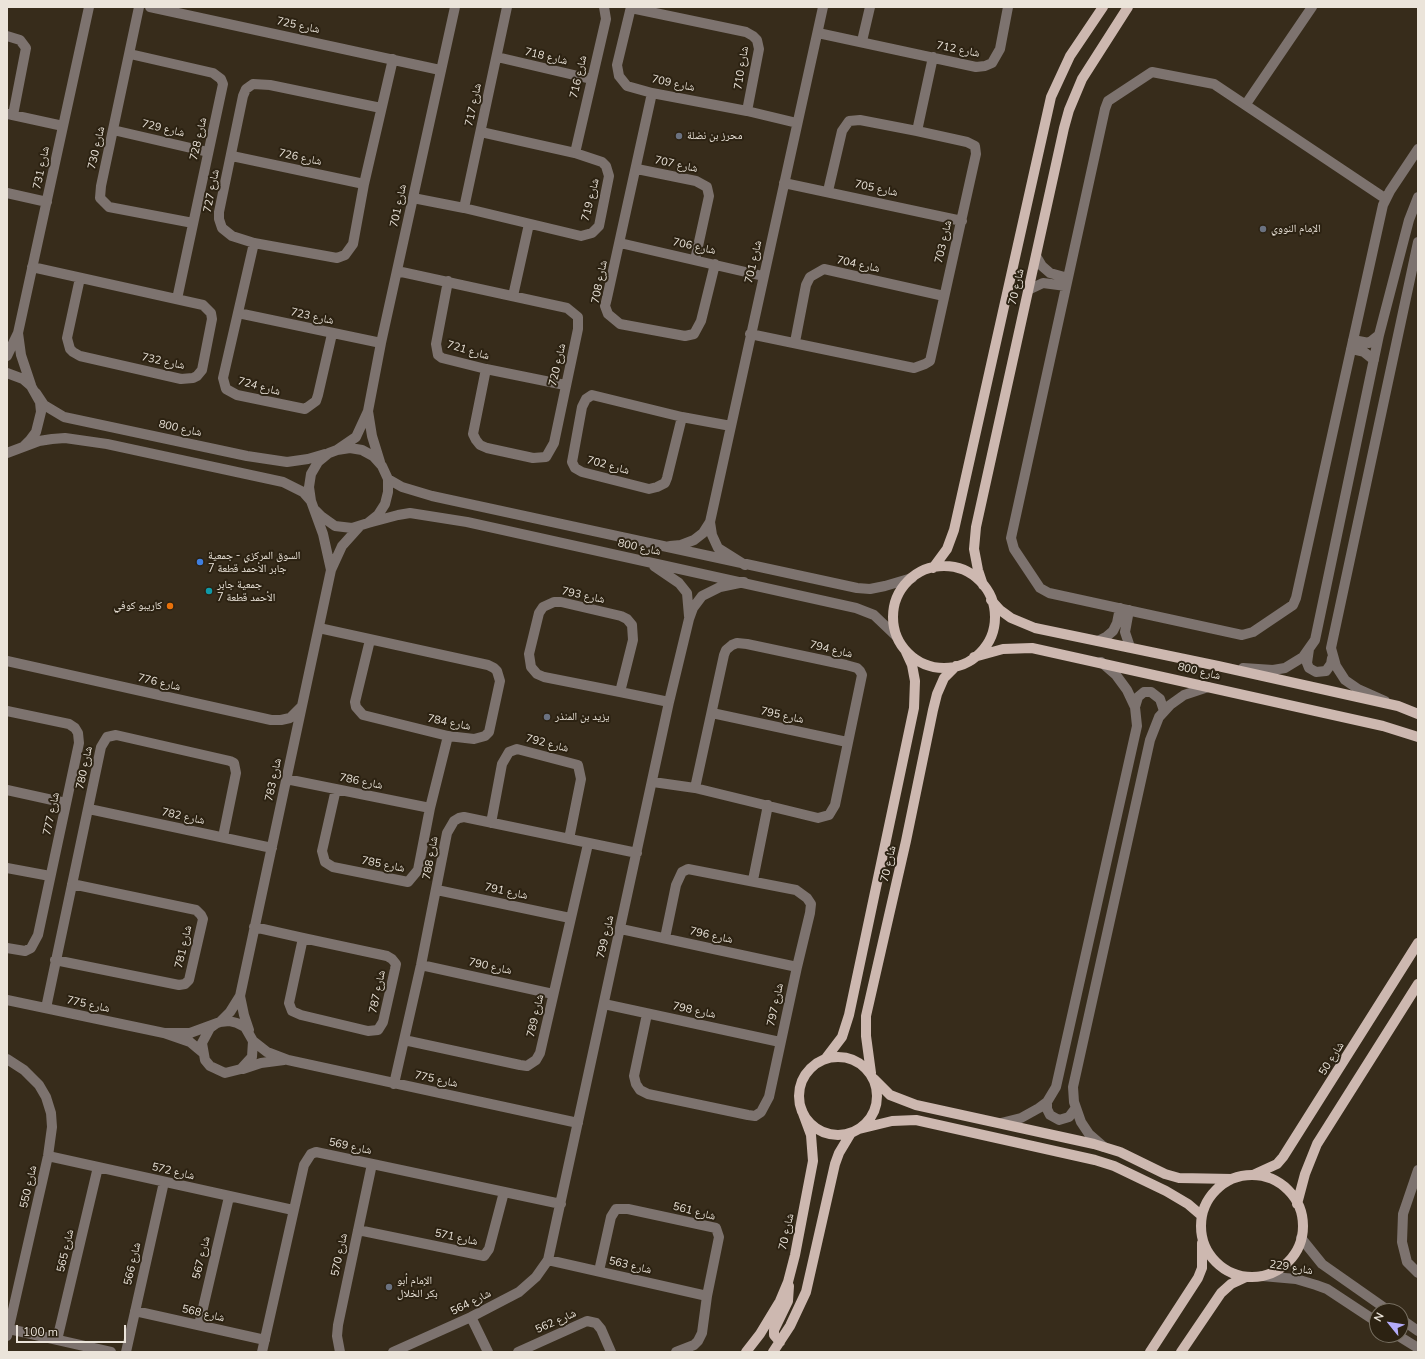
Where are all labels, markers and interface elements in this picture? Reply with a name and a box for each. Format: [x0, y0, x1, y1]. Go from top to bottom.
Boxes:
street label: شارع 725 [275, 15, 321, 37]
street label: شارع 712 [935, 39, 981, 61]
street label: شارع 710 [732, 45, 752, 91]
street label: شارع 718 [523, 46, 569, 68]
street label: شارع 716 [568, 54, 590, 100]
street label: شارع 709 [650, 73, 696, 95]
street label: شارع 717 [463, 82, 485, 128]
street label: شارع 728 [188, 116, 210, 162]
street label: شارع 729 [140, 118, 186, 140]
street label: شارع 730 [86, 125, 108, 171]
place label: محرز بن نضلة [687, 129, 742, 143]
marker: محرز بن نضلة [674, 131, 684, 141]
street label: شارع 731 [31, 145, 53, 191]
street label: شارع 726 [277, 147, 323, 169]
street label: شارع 707 [653, 154, 699, 176]
street label: شارع 727 [201, 168, 223, 214]
street label: شارع 719 [579, 177, 603, 223]
street label: شارع 705 [853, 178, 899, 200]
street label: شارع 701 [388, 183, 410, 229]
street label: شارع 703 [933, 219, 955, 265]
place label: الإمام النووي [1271, 222, 1321, 236]
marker: الإمام النووي [1258, 224, 1268, 234]
street label: شارع 706 [671, 236, 717, 258]
street label: شارع 701 [743, 239, 765, 285]
street label: شارع 704 [835, 254, 881, 276]
street label: شارع 708 [589, 259, 611, 305]
street label: شارع 70 [1006, 268, 1028, 306]
street label: شارع 723 [289, 306, 335, 328]
street label: شارع 721 [445, 339, 491, 363]
street label: شارع 720 [547, 342, 569, 388]
street label: شارع 732 [140, 351, 186, 373]
street label: شارع 724 [236, 375, 282, 399]
street label: شارع 800 [157, 418, 203, 440]
street label: شارع 702 [585, 454, 631, 478]
street label: شارع 800 [616, 537, 662, 559]
place label: السوق المركزي - جمعية جابر الأحمد قطعة 7 [208, 549, 300, 575]
marker: السوق المركزي - جمعية جابر الأحمد قطعة 7 [195, 557, 205, 567]
place label: جمعية جابر الأحمد قطعة 7 [217, 578, 275, 604]
street label: شارع 793 [560, 585, 606, 607]
marker: جمعية جابر الأحمد قطعة 7 [204, 586, 214, 596]
place label: كاريبو كوفي [114, 599, 162, 613]
marker: كاريبو كوفي [165, 601, 175, 611]
street label: شارع 794 [808, 639, 854, 661]
street label: شارع 800 [1176, 661, 1222, 683]
street label: شارع 776 [136, 672, 182, 694]
street label: شارع 795 [759, 705, 805, 727]
place label: يزيد بن المنذر [555, 710, 609, 724]
street label: شارع 784 [426, 712, 472, 734]
marker: يزيد بن المنذر [542, 712, 552, 722]
street label: شارع 792 [524, 732, 570, 756]
street label: شارع 780 [74, 745, 96, 791]
street label: شارع 783 [263, 757, 285, 803]
street label: شارع 786 [338, 771, 384, 793]
street label: شارع 777 [41, 791, 63, 837]
street label: شارع 782 [160, 806, 206, 828]
street label: شارع 788 [421, 835, 441, 881]
street label: شارع 70 [878, 845, 900, 883]
street label: شارع 785 [360, 854, 406, 876]
street label: شارع 791 [483, 881, 529, 903]
street label: شارع 799 [595, 914, 617, 960]
street label: شارع 781 [173, 924, 195, 970]
street label: شارع 796 [688, 925, 734, 947]
street label: شارع 790 [467, 956, 513, 978]
street label: شارع 787 [367, 969, 389, 1015]
street label: شارع 797 [765, 982, 787, 1028]
street label: شارع 789 [525, 993, 547, 1039]
street label: شارع 775 [65, 994, 111, 1016]
street label: شارع 798 [671, 1000, 717, 1022]
street label: شارع 50 [1317, 1040, 1347, 1078]
street label: شارع 775 [413, 1069, 459, 1091]
street label: شارع 569 [327, 1136, 373, 1158]
street label: شارع 572 [150, 1161, 196, 1183]
street label: شارع 550 [18, 1164, 40, 1210]
street label: شارع 561 [671, 1200, 717, 1224]
street label: شارع 70 [777, 1213, 797, 1251]
street label: شارع 571 [433, 1227, 479, 1249]
street label: شارع 565 [55, 1228, 77, 1274]
street label: شارع 570 [329, 1232, 351, 1278]
street label: شارع 567 [190, 1235, 214, 1281]
street label: شارع 566 [122, 1241, 144, 1287]
street label: شارع 563 [607, 1255, 653, 1277]
street label: شارع 229 [1268, 1258, 1314, 1278]
place label: الإمام أبو بكر الخلال [397, 1274, 438, 1300]
marker: الإمام أبو بكر الخلال [384, 1282, 394, 1292]
street label: شارع 564 [449, 1287, 493, 1319]
street label: شارع 568 [180, 1303, 226, 1325]
north arrow [1369, 1303, 1409, 1343]
street label: شارع 562 [533, 1307, 579, 1337]
text: N [1370, 1310, 1388, 1325]
scale bar [18, 1317, 128, 1343]
text: 100 m [23, 1324, 58, 1340]

